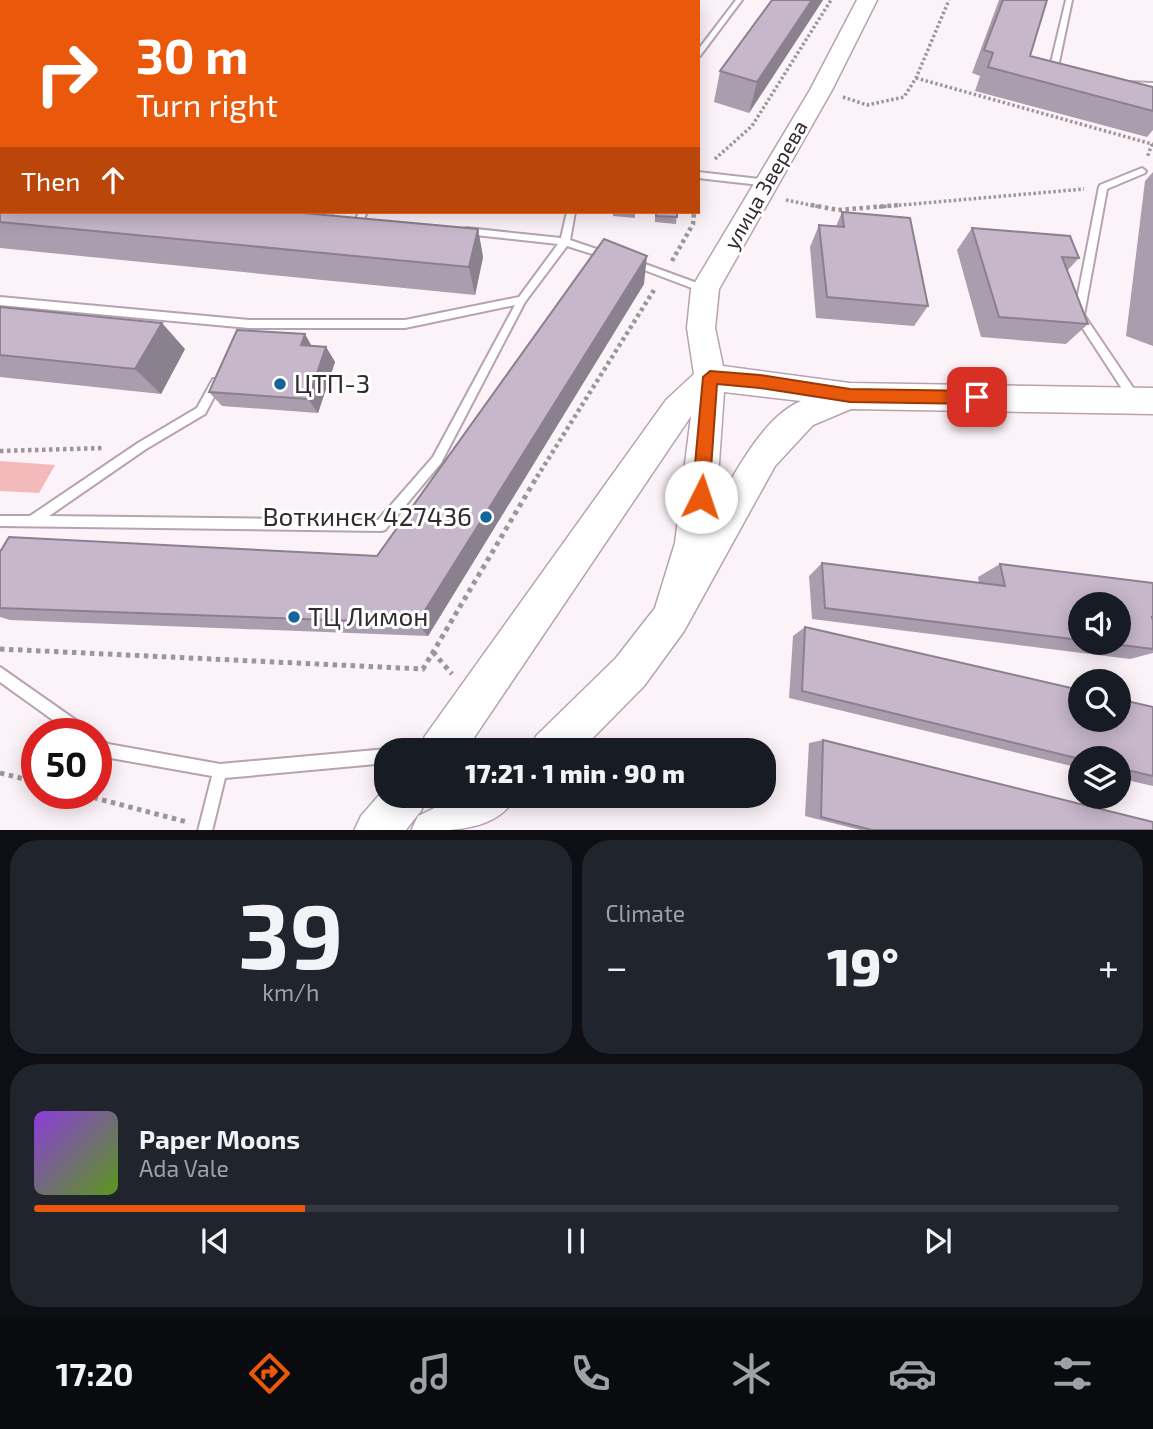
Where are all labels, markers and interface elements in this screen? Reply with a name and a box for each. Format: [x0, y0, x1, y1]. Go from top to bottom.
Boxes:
text: 30 m [136, 25, 248, 84]
icon: right [21, 28, 112, 119]
text: Turn right [136, 85, 278, 123]
street label: улица Зверева [718, 115, 813, 254]
icon: ahead [94, 161, 132, 199]
text: Then [21, 165, 80, 196]
place label: ЦТП-3 [294, 367, 370, 398]
pin [947, 367, 1007, 427]
marker: ЦТП-3 [272, 376, 288, 392]
icon: arrive [958, 378, 996, 416]
position arrow [664, 460, 738, 534]
place label: Воткинск 427436 [262, 500, 472, 531]
marker: Воткинск 427436 [478, 509, 494, 525]
map controls [1068, 592, 1131, 809]
button: sound [1068, 592, 1131, 655]
place label: ТЦ Лимон [308, 600, 428, 631]
marker: ТЦ Лимон [286, 609, 302, 625]
button: search [1068, 669, 1131, 732]
speed limit sign: 50 [21, 718, 112, 809]
button: layers [1068, 746, 1131, 809]
text: 17:21 · 1 min · 90 m [465, 757, 685, 788]
text: 39 [238, 878, 343, 987]
text: Climate [606, 899, 685, 927]
text: 19° [827, 934, 899, 996]
text: − [606, 943, 628, 989]
text: + [1098, 943, 1119, 989]
text: km/h [262, 978, 319, 1006]
text: Paper Moons [139, 1123, 300, 1154]
text: Ada Vale [139, 1154, 229, 1182]
icon: previous [196, 1222, 234, 1260]
icon: pause [557, 1222, 595, 1260]
icon: next [919, 1222, 957, 1260]
icon: directions [245, 1349, 294, 1398]
icon: music [406, 1349, 455, 1398]
icon: phone [566, 1349, 615, 1398]
icon: climate [727, 1349, 776, 1398]
icon: car [888, 1349, 937, 1398]
icon: filters [1048, 1349, 1097, 1398]
text: 17:20 [56, 1354, 134, 1392]

